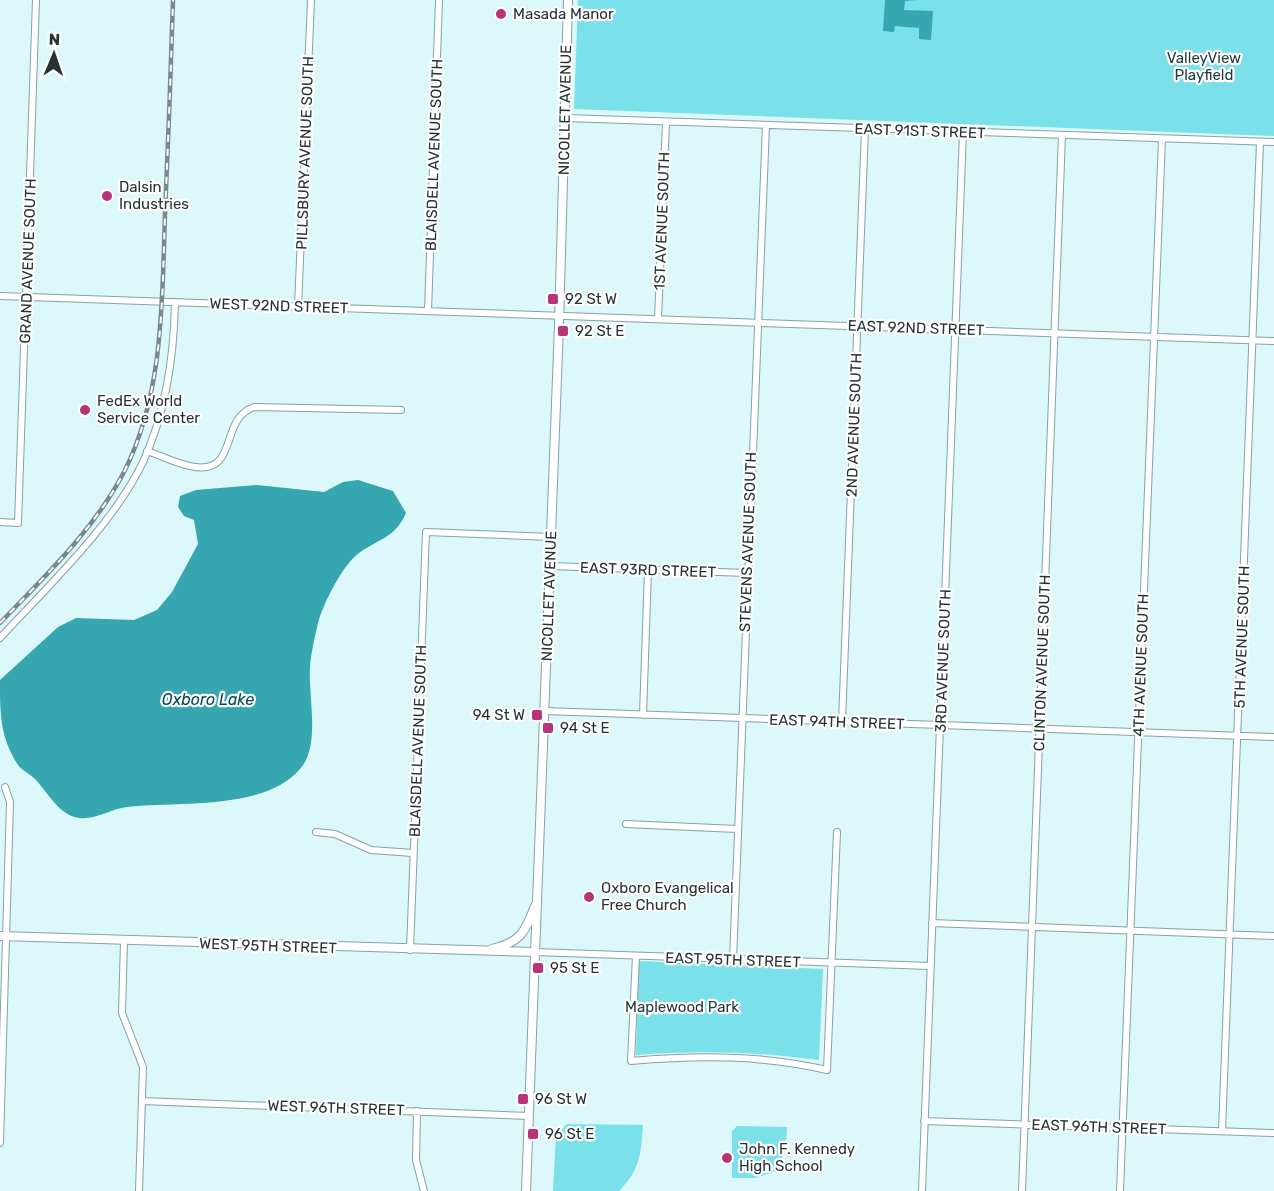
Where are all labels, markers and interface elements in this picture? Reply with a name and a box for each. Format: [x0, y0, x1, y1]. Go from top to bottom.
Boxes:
place label: Masada Manor [513, 5, 614, 23]
marker: Masada Manor [494, 7, 508, 21]
north arrow [24, 24, 84, 84]
text: N [48, 30, 61, 49]
street label: NICOLLET AVENUE [555, 45, 575, 175]
park label: ValleyView Playfield [1167, 49, 1241, 84]
street label: PILLSBURY AVENUE SOUTH [293, 56, 317, 250]
street label: BLAISDELL AVENUE SOUTH [422, 59, 446, 251]
street label: EAST 91ST STREET [854, 120, 986, 142]
street label: 1ST AVENUE SOUTH [651, 151, 673, 291]
street label: GRAND AVENUE SOUTH [16, 178, 40, 344]
place label: Dalsin Industries [119, 178, 189, 213]
marker: Dalsin Industries [100, 189, 114, 203]
place label: 92 St W [565, 290, 617, 308]
marker: 92 St W [546, 292, 560, 306]
street label: WEST 92ND STREET [209, 295, 349, 317]
street label: EAST 92ND STREET [847, 317, 985, 339]
place label: 92 St E [575, 322, 624, 340]
marker: 92 St E [556, 324, 570, 338]
street label: 2ND AVENUE SOUTH [842, 353, 866, 497]
place label: FedEx World Service Center [97, 392, 200, 427]
marker: FedEx World Service Center [78, 403, 92, 417]
street label: STEVENS AVENUE SOUTH [736, 452, 760, 632]
street label: NICOLLET AVENUE [538, 530, 560, 662]
street label: EAST 93RD STREET [580, 559, 717, 581]
street label: 5TH AVENUE SOUTH [1231, 565, 1253, 709]
street label: CLINTON AVENUE SOUTH [1030, 574, 1054, 752]
street label: 3RD AVENUE SOUTH [931, 589, 955, 733]
street label: 4TH AVENUE SOUTH [1130, 593, 1152, 737]
street label: BLAISDELL AVENUE SOUTH [406, 645, 430, 837]
water label: Oxboro Lake [162, 690, 254, 709]
place label: 94 St W [473, 706, 525, 724]
marker: 94 St W [530, 708, 544, 722]
street label: EAST 94TH STREET [769, 711, 905, 733]
place label: 94 St E [560, 719, 610, 737]
marker: 94 St E [541, 721, 555, 735]
place label: Oxboro Evangelical Free Church [601, 879, 734, 914]
marker: Oxboro Evangelical Free Church [582, 890, 596, 904]
street label: WEST 95TH STREET [199, 935, 337, 957]
street label: EAST 95TH STREET [665, 949, 801, 971]
place label: 95 St E [550, 959, 599, 977]
marker: 95 St E [531, 961, 545, 975]
park label: Maplewood Park [625, 998, 739, 1016]
place label: 96 St W [535, 1090, 587, 1108]
marker: 96 St W [516, 1092, 530, 1106]
street label: WEST 96TH STREET [267, 1097, 405, 1119]
street label: EAST 96TH STREET [1031, 1116, 1167, 1138]
place label: 96 St E [545, 1125, 594, 1143]
marker: 96 St E [526, 1127, 540, 1141]
place label: John F. Kennedy High School [739, 1140, 855, 1175]
marker: John F. Kennedy High School [720, 1151, 734, 1165]

